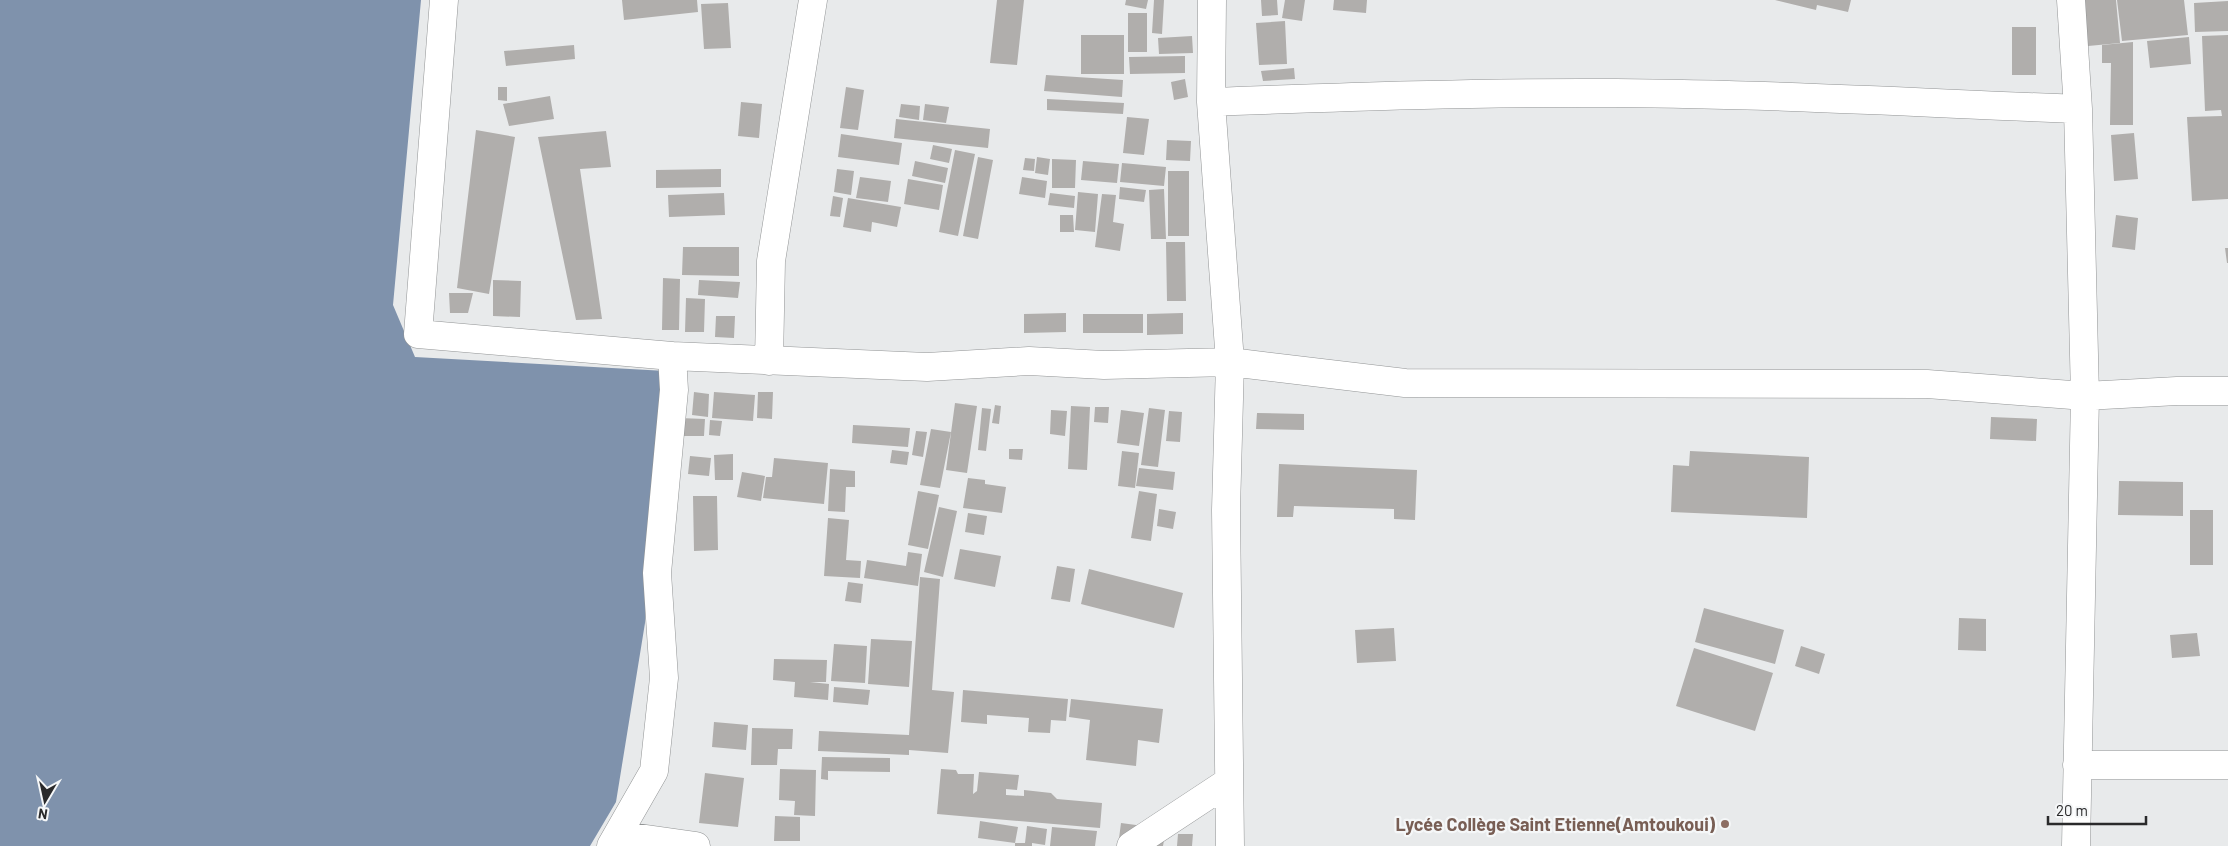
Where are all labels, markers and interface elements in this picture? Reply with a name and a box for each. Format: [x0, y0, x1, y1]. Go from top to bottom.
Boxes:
north arrow [20, 776, 70, 826]
scale bar [2048, 794, 2146, 826]
text: 20 m [2056, 801, 2088, 819]
text: N [37, 805, 49, 823]
place label: Lycée Collège Saint Etienne(Amtoukoui) [1395, 813, 1716, 835]
marker: Lycée Collège Saint Etienne(Amtoukoui) [1719, 818, 1731, 830]

